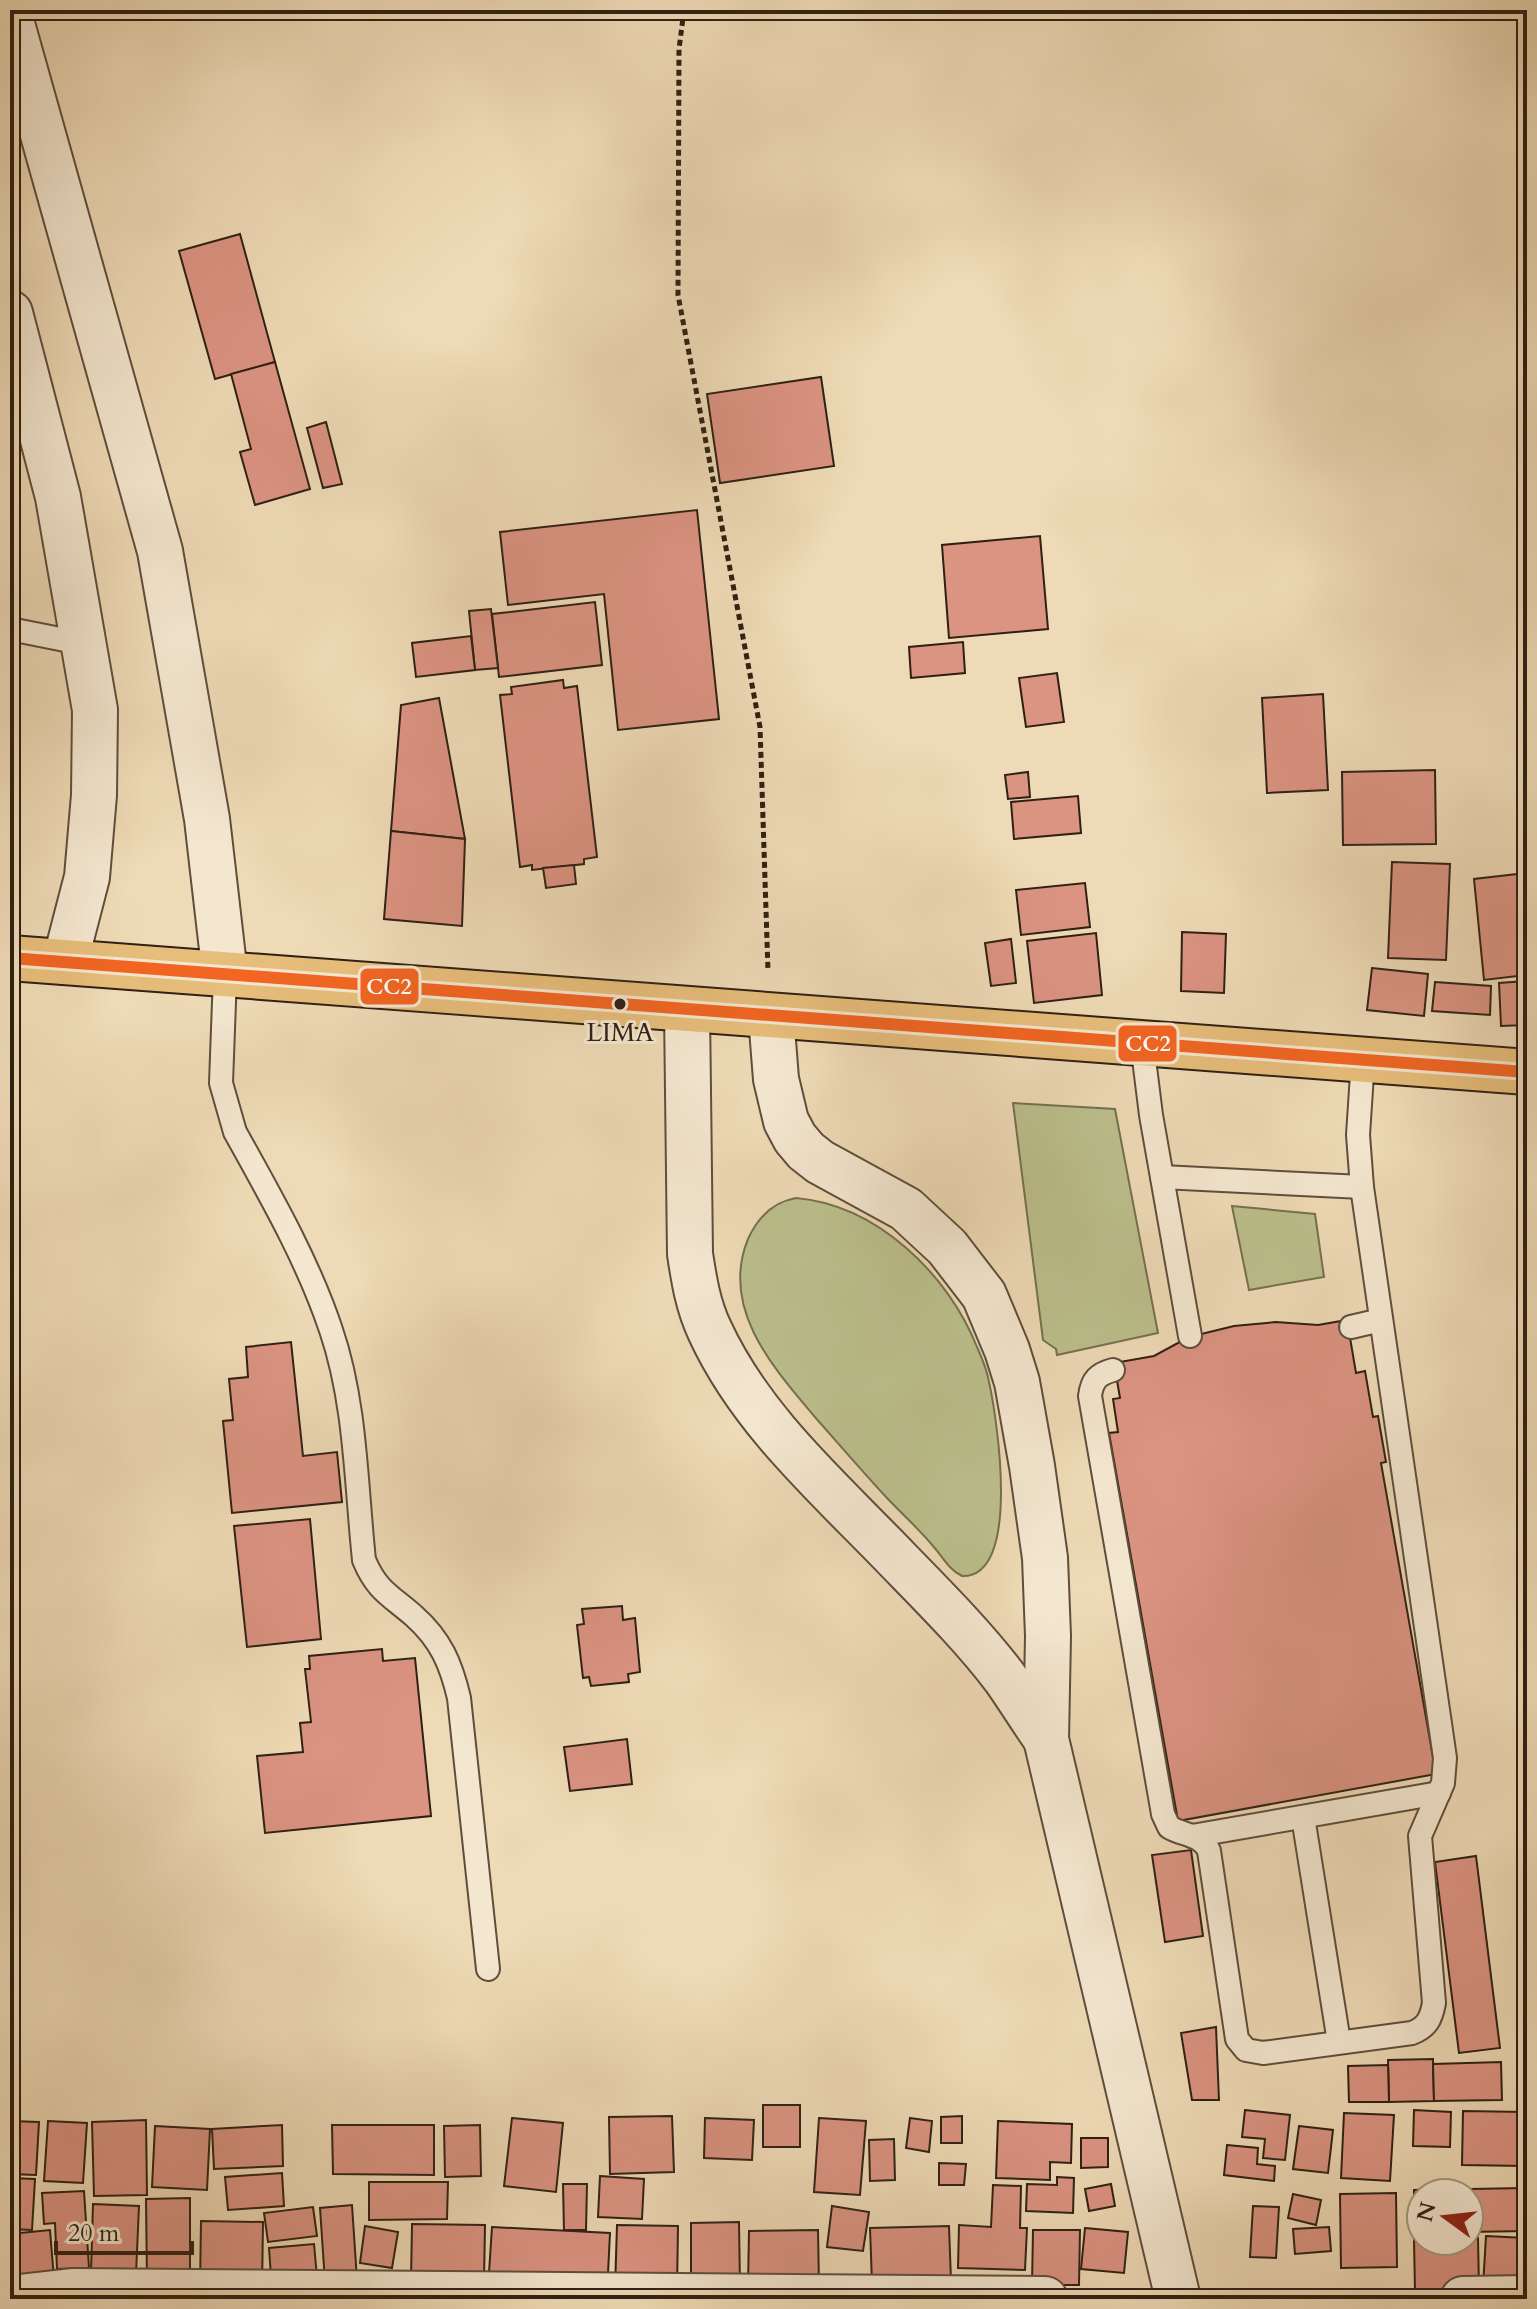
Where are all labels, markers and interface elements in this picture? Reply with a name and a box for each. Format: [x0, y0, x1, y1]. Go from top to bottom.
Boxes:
line badge: CC2 [359, 967, 420, 1006]
text: CC2 [366, 972, 412, 1002]
marker: LIMA [612, 996, 628, 1012]
place label: LIMA [586, 1015, 654, 1050]
line badge: CC2 [1117, 1024, 1178, 1063]
text: CC2 [1125, 1029, 1171, 1059]
north arrow [1405, 2177, 1485, 2257]
text: N [1410, 2199, 1444, 2225]
scale bar [56, 2205, 192, 2255]
text: 20 m [68, 2217, 120, 2250]

